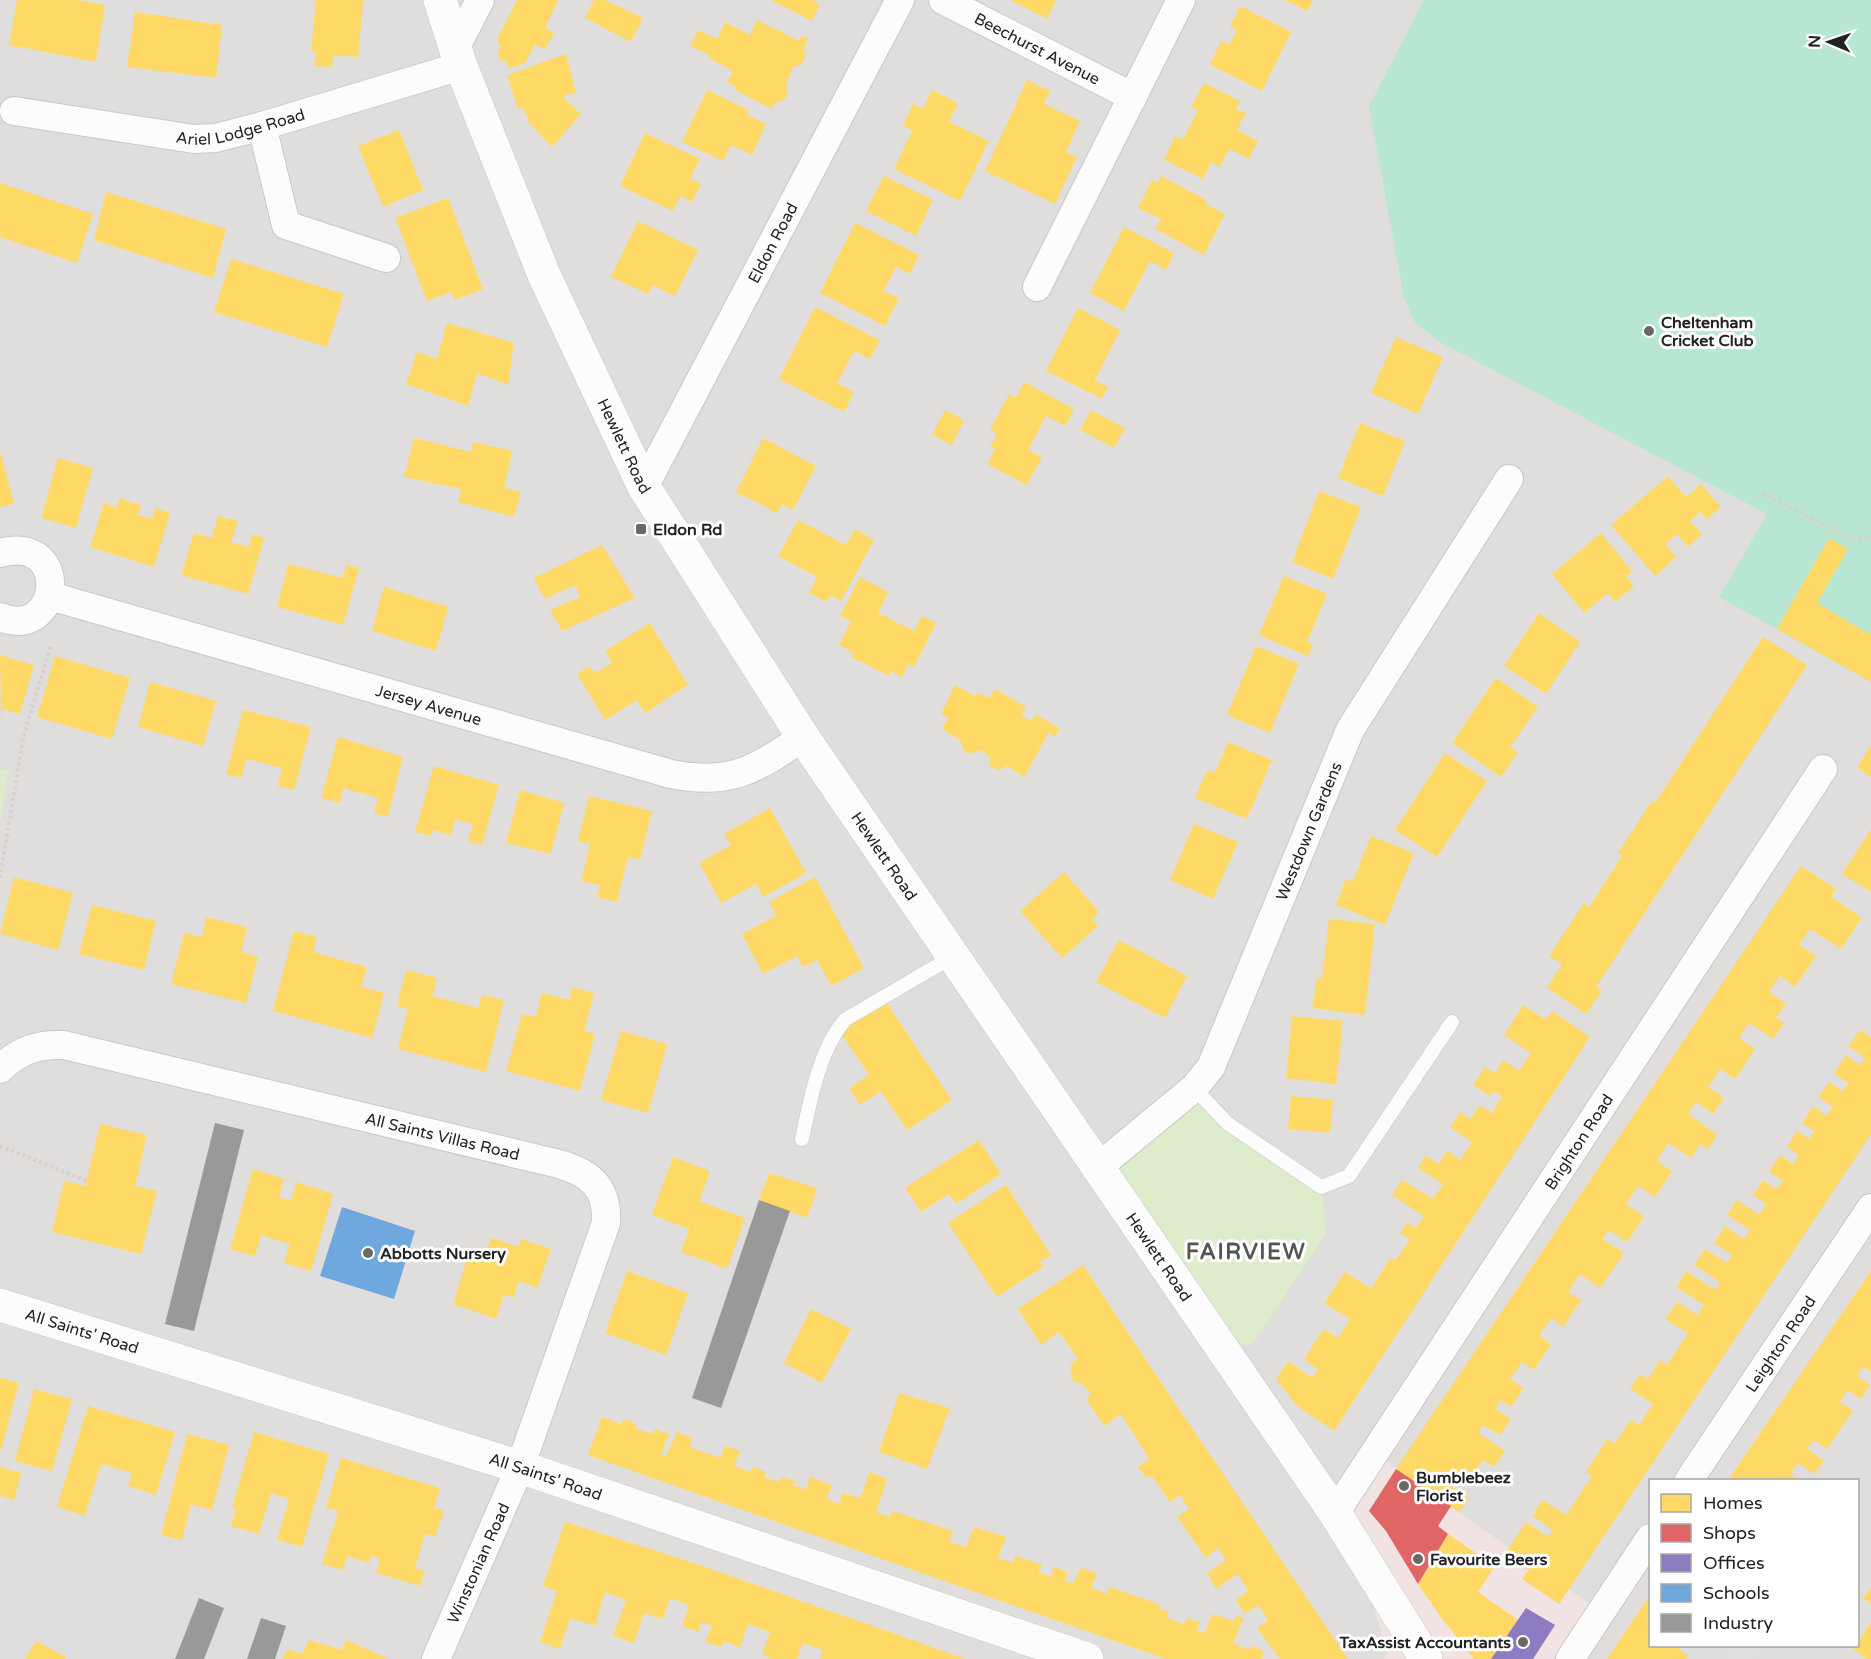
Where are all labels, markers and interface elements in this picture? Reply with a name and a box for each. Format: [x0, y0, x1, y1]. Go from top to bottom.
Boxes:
street label: Beechurst Avenue [971, 9, 1103, 89]
north arrow [1799, 12, 1859, 72]
text: N [1805, 35, 1825, 48]
street label: Ariel Lodge Road [174, 105, 307, 150]
street label: Eldon Road [744, 199, 803, 287]
place label: Cheltenham Cricket Club [1661, 313, 1754, 351]
marker: Cheltenham Cricket Club [1642, 324, 1656, 338]
street label: Hewlett Road [593, 395, 655, 498]
place label: Eldon Rd [653, 520, 722, 540]
marker: Eldon Rd [634, 522, 648, 536]
street label: Jersey Avenue [373, 681, 484, 730]
street label: Westdown Gardens [1272, 759, 1347, 904]
street label: Hewlett Road [846, 808, 921, 905]
street label: Brighton Road [1541, 1091, 1618, 1194]
street label: All Saints Villas Road [363, 1109, 522, 1165]
street label: Hewlett Road [1121, 1209, 1196, 1306]
district label: FAIRVIEW [1186, 1239, 1306, 1265]
place label: Abbotts Nursery [380, 1244, 506, 1264]
marker: Abbotts Nursery [361, 1246, 375, 1260]
street label: Leighton Road [1742, 1292, 1820, 1396]
street label: All Saints' Road [22, 1304, 141, 1359]
street label: All Saints' Road [486, 1449, 605, 1505]
place label: Bumblebeez Florist [1416, 1468, 1511, 1506]
marker: Bumblebeez Florist [1397, 1479, 1411, 1493]
legend [1649, 1479, 1859, 1647]
text: Homes [1703, 1492, 1763, 1514]
street label: Winstonian Road [443, 1500, 514, 1627]
text: Shops [1703, 1522, 1756, 1544]
place label: Favourite Beers [1430, 1550, 1548, 1570]
marker: Favourite Beers [1411, 1552, 1425, 1566]
text: Offices [1703, 1552, 1765, 1574]
text: Schools [1703, 1582, 1770, 1604]
text: Industry [1703, 1612, 1774, 1634]
place label: TaxAssist Accountants [1339, 1633, 1511, 1653]
marker: TaxAssist Accountants [1516, 1635, 1530, 1649]

